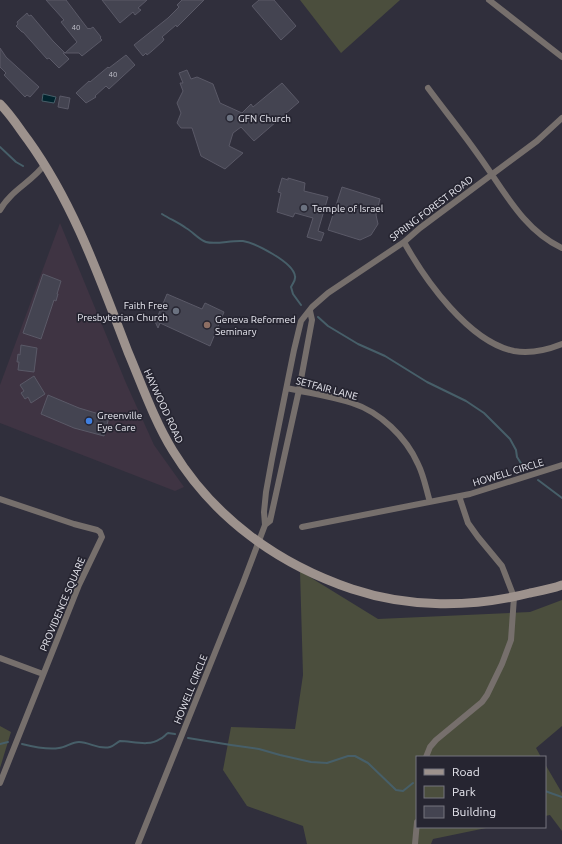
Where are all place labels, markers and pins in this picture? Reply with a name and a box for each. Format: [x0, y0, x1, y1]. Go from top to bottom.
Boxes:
marker: GFN Church [225, 113, 235, 123]
place label: GFN Church [238, 113, 291, 124]
marker: Temple of Israel [299, 203, 309, 213]
place label: Temple of Israel [312, 203, 384, 214]
place label: Faith Free Presbyterian Church [77, 300, 168, 323]
marker: Faith Free Presbyterian Church [171, 306, 181, 316]
place label: Geneva Reformed Seminary [215, 314, 296, 337]
marker: Geneva Reformed Seminary [202, 320, 212, 330]
place label: Greenville Eye Care [97, 410, 142, 433]
marker: Greenville Eye Care [84, 416, 94, 426]

